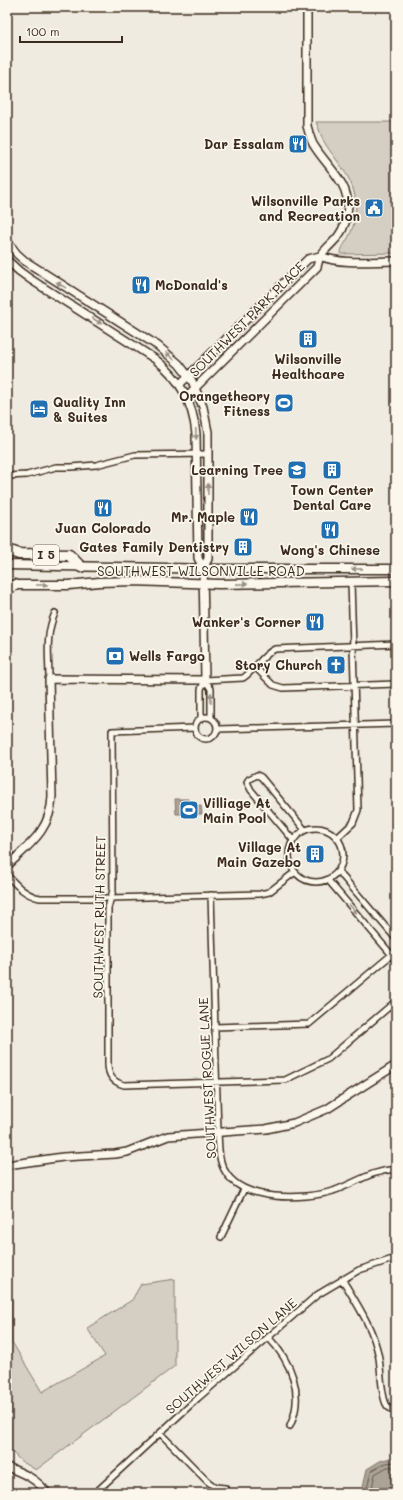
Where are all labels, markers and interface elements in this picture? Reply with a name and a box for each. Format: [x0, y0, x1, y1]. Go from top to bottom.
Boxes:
scale bar [20, 18, 122, 44]
text: 100 m [26, 23, 60, 39]
restaurant icon: Dar Essalam [287, 133, 309, 155]
place label: Dar Essalam [204, 135, 284, 152]
place label: Wilsonville Parks and Recreation [251, 192, 360, 224]
public building icon: Wilsonville Parks and Recreation [363, 197, 385, 219]
street label: SOUTHWEST PARK PLACE [185, 257, 308, 380]
restaurant icon: McDonald's [130, 274, 152, 296]
place label: McDonald's [155, 276, 228, 293]
one-way arrow [56, 281, 66, 289]
one-way arrow [92, 317, 102, 325]
building icon: Wilsonville Healthcare [297, 328, 319, 350]
place label: Wilsonville Healthcare [271, 350, 345, 382]
one-way arrow [165, 351, 176, 360]
place label: Orangetheory Fitness [179, 387, 270, 419]
sports icon: Orangetheory Fitness [273, 392, 295, 414]
place label: Quality Inn & Suites [53, 393, 126, 425]
hotel icon: Quality Inn & Suites [28, 398, 50, 420]
one-way arrow [193, 428, 199, 441]
school or university icon: Learning Tree [286, 459, 308, 481]
building icon: Town Center Dental Care [321, 459, 343, 481]
place label: Learning Tree [191, 461, 283, 478]
place label: Town Center Dental Care [291, 481, 374, 513]
one-way arrow [205, 482, 211, 495]
restaurant icon: Juan Colorado [92, 497, 114, 519]
restaurant icon: Mr. Maple [238, 506, 260, 528]
place label: Mr. Maple [171, 508, 235, 525]
place label: Juan Colorado [55, 519, 151, 536]
restaurant icon: Wong's Chinese [319, 519, 341, 541]
building icon: Gates Family Dentistry [232, 536, 254, 558]
place label: Gates Family Dentistry [79, 538, 229, 556]
place label: Wong's Chinese [280, 541, 380, 558]
road number: I 5 [33, 545, 59, 565]
street label: SOUTHWEST WILSONVILLE ROAD [97, 562, 305, 579]
one-way arrow [350, 566, 363, 572]
one-way arrow [236, 581, 249, 587]
one-way arrow [36, 582, 49, 588]
restaurant icon: Wanker's Corner [304, 611, 326, 633]
place label: Wanker's Corner [192, 613, 301, 630]
bank icon: Wells Fargo [104, 645, 126, 667]
place label: Wells Fargo [129, 647, 205, 664]
church icon: Story Church [325, 654, 347, 676]
place label: Story Church [235, 656, 322, 674]
one-way arrow [208, 691, 214, 704]
place label: Villiage At Main Pool [203, 794, 271, 826]
sports icon: Villiage At Main Pool [178, 799, 200, 821]
street label: SOUTHWEST RUTH STREET [89, 835, 108, 999]
place label: Village At Main Gazebo [217, 838, 301, 870]
building icon: Village At Main Gazebo [304, 843, 326, 865]
one-way arrow [348, 905, 357, 914]
street label: SOUTHWEST ROGUE LANE [194, 997, 219, 1159]
street label: SOUTHWEST WILSON LANE [161, 1294, 300, 1417]

